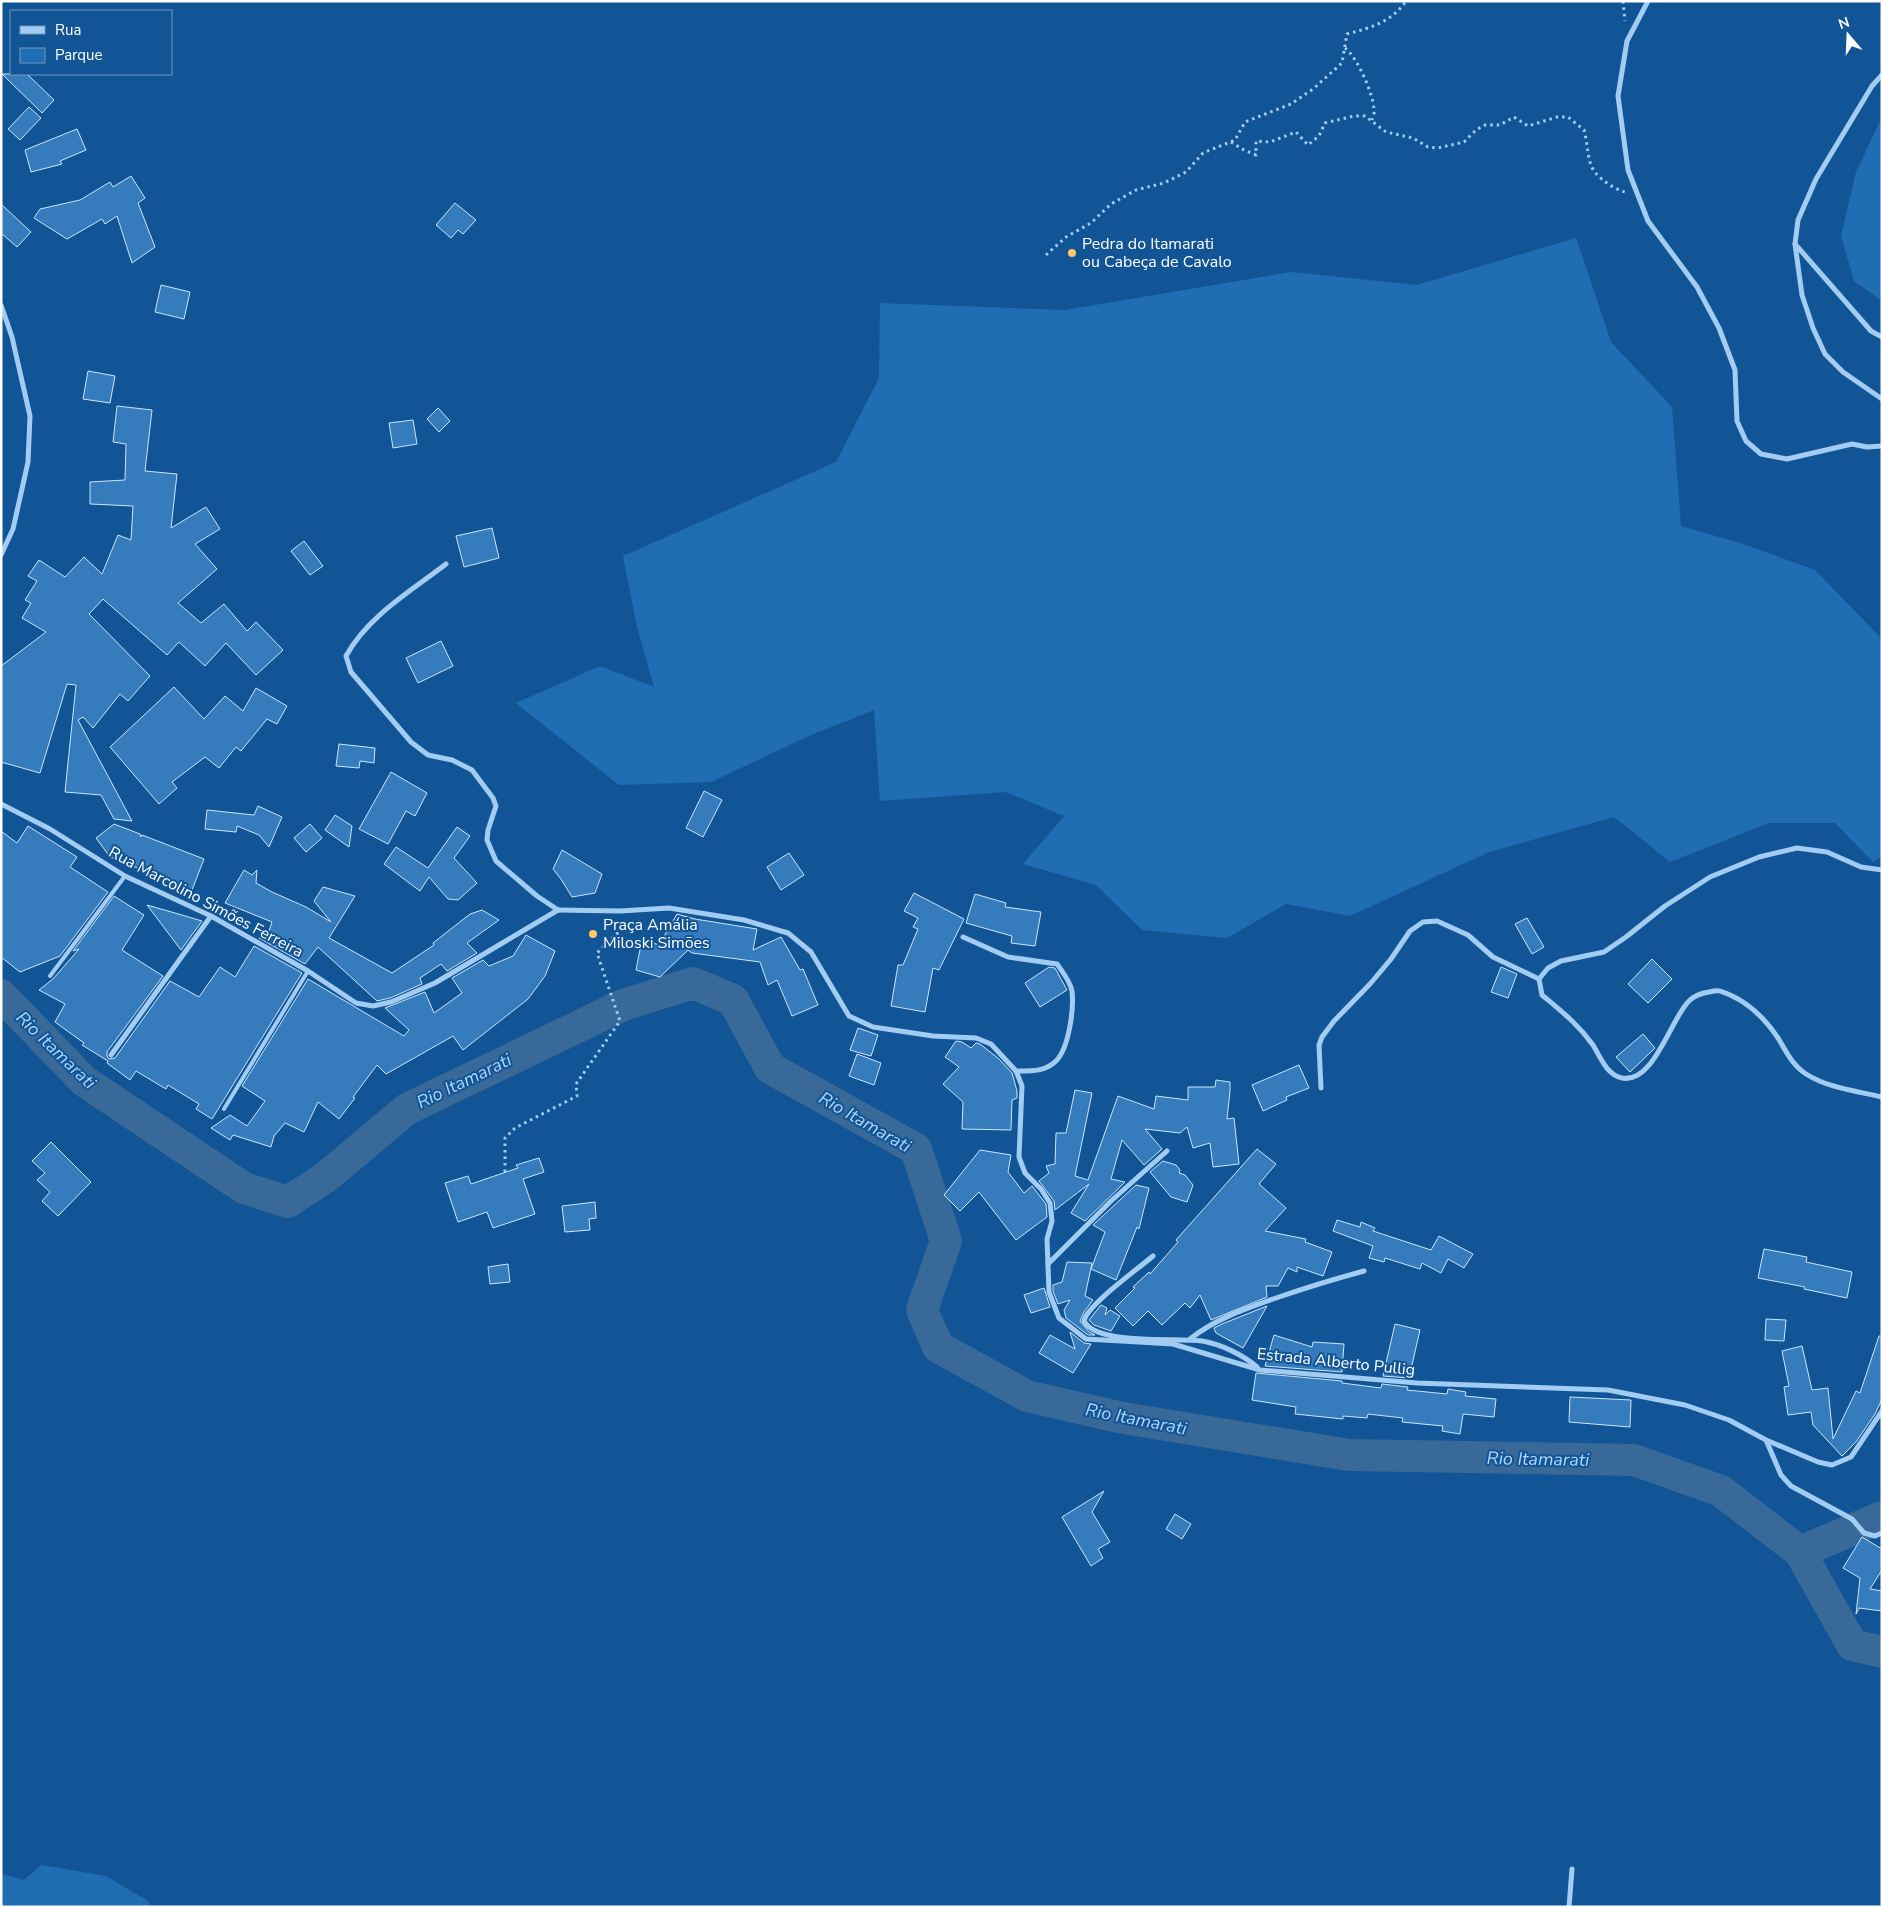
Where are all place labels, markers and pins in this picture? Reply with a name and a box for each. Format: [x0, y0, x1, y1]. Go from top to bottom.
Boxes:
place label: Pedra do Itamarati ou Cabeça de Cavalo [1082, 233, 1232, 273]
marker: Pedra do Itamarati ou Cabeça de Cavalo [1066, 247, 1078, 259]
place label: Praça Amália Miloski Simões [603, 914, 710, 954]
marker: Praça Amália Miloski Simões [587, 928, 599, 940]

